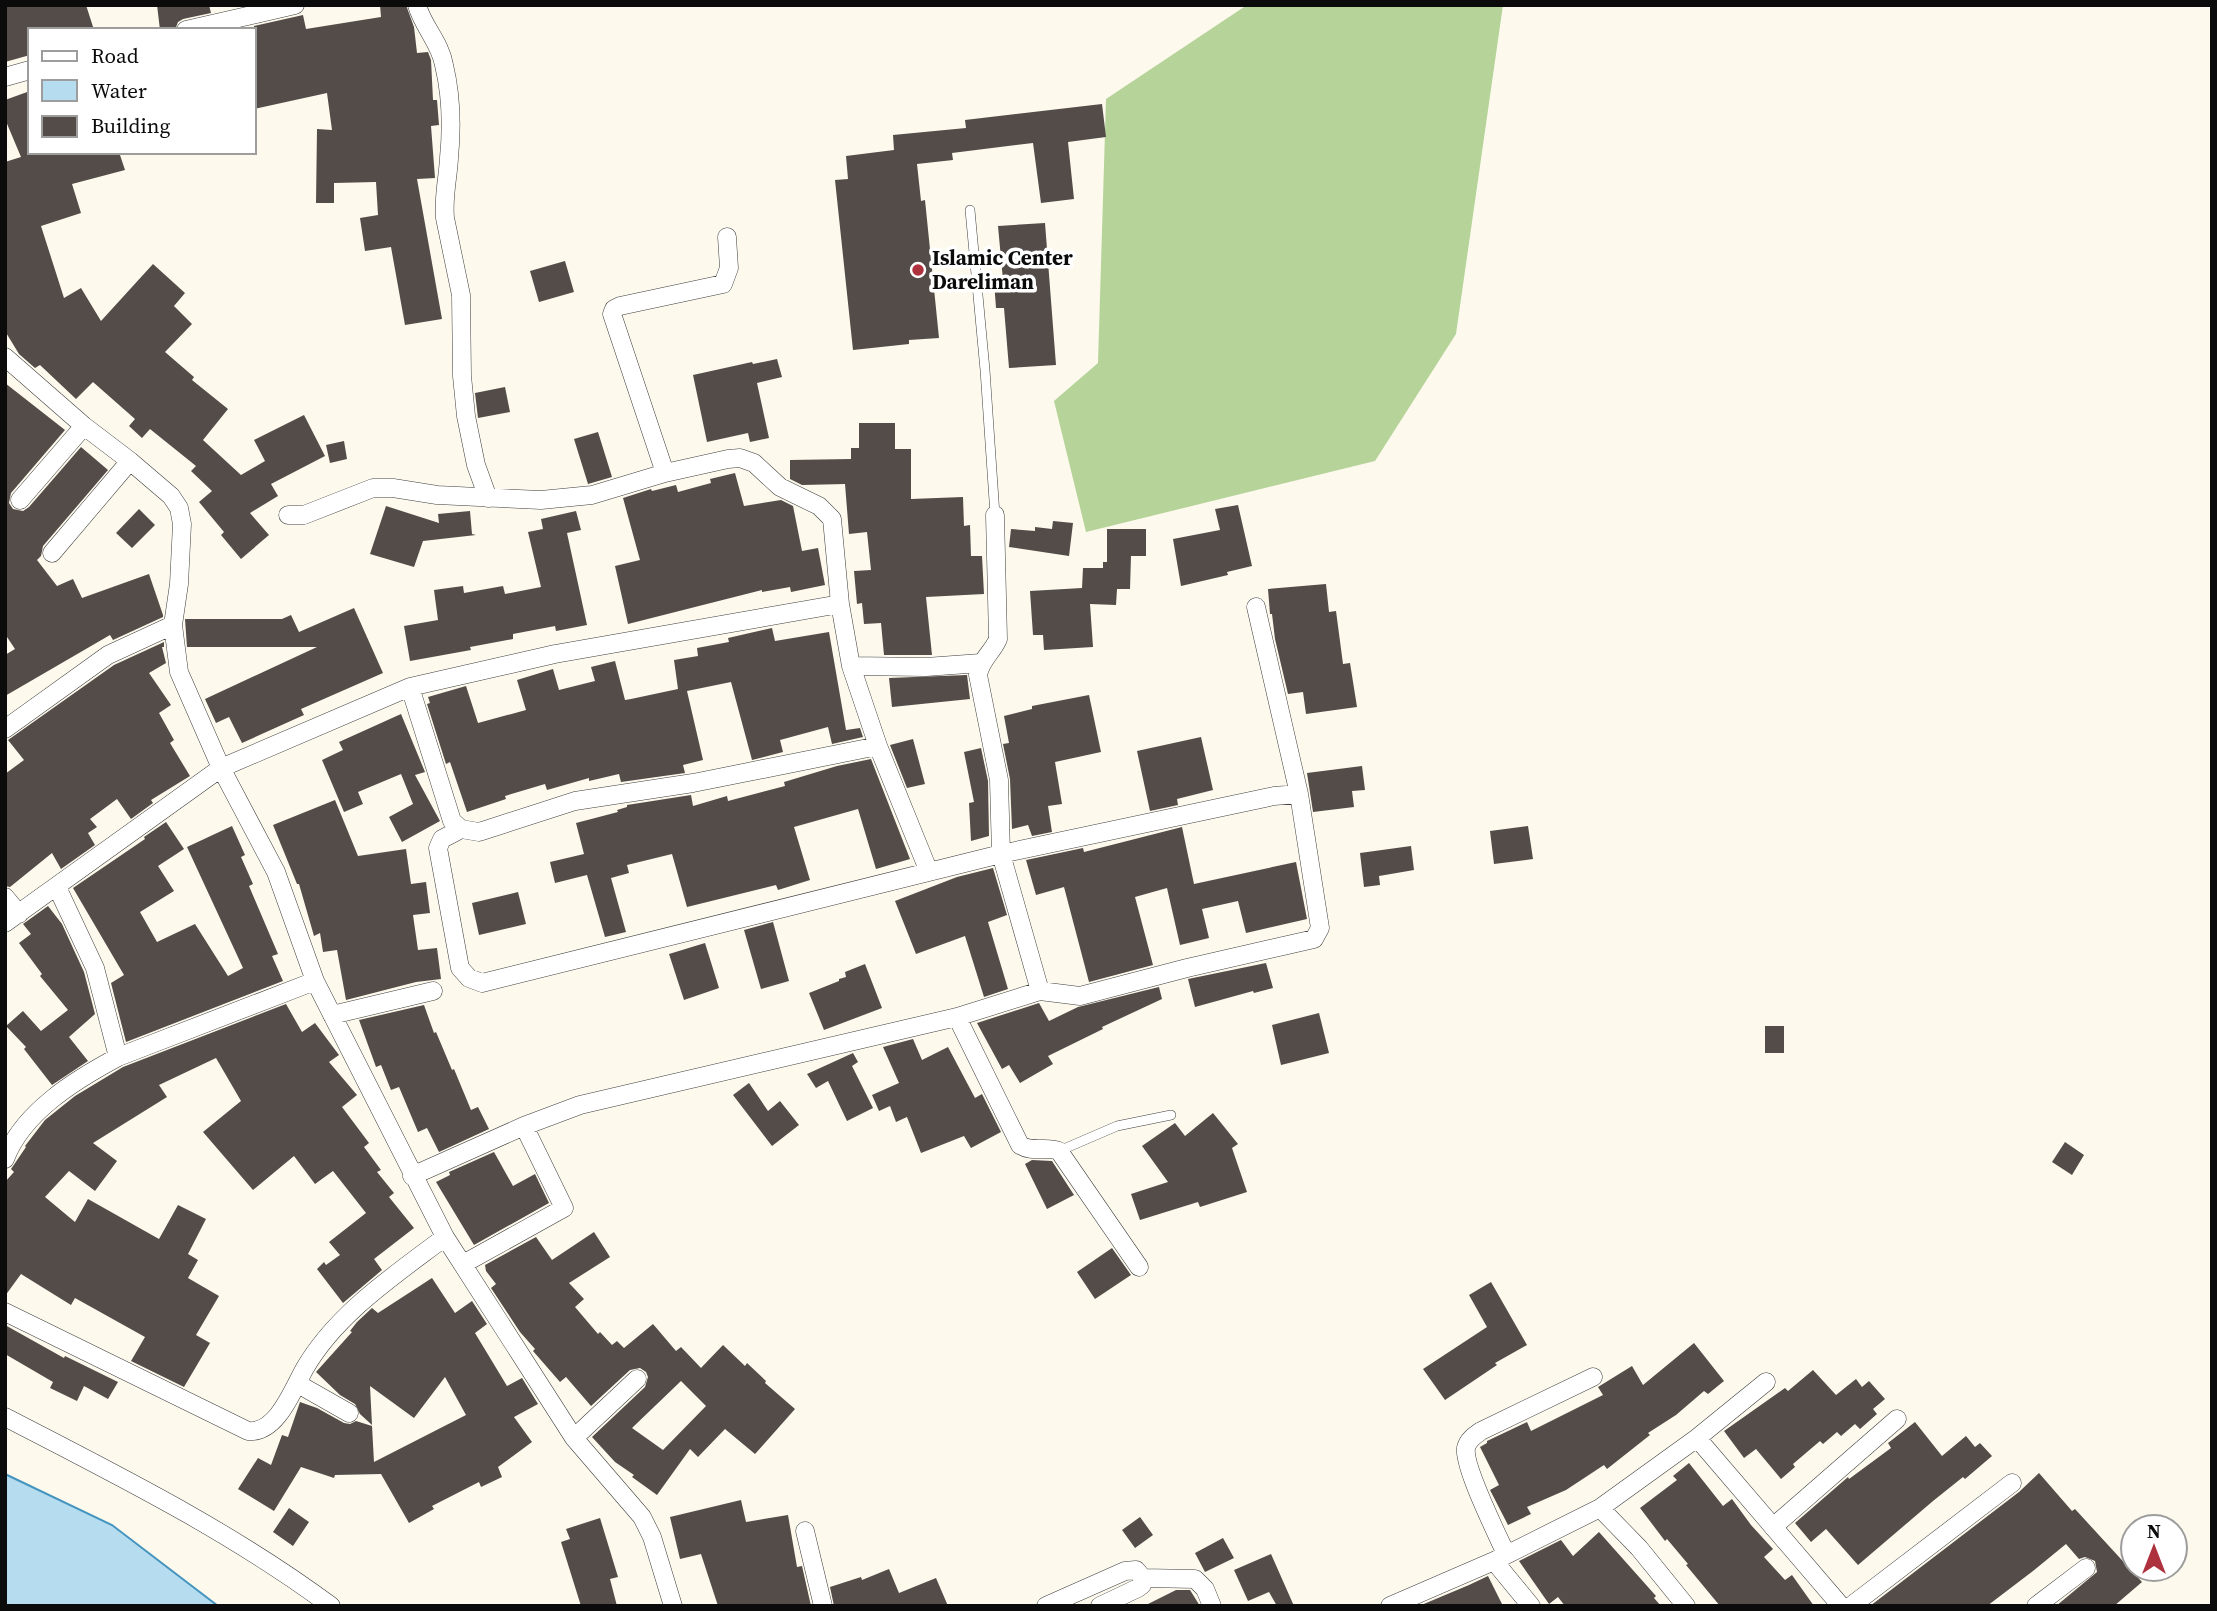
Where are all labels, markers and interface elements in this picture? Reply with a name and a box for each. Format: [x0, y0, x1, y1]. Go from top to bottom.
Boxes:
legend [28, 28, 256, 154]
text: Road [91, 41, 139, 70]
text: Water [91, 76, 147, 105]
text: Building [91, 111, 170, 140]
place label: Islamic Center Dareliman [932, 243, 1073, 296]
marker: Islamic Center Dareliman [910, 262, 926, 278]
north arrow [2119, 1513, 2189, 1583]
text: N [2147, 1518, 2161, 1544]

